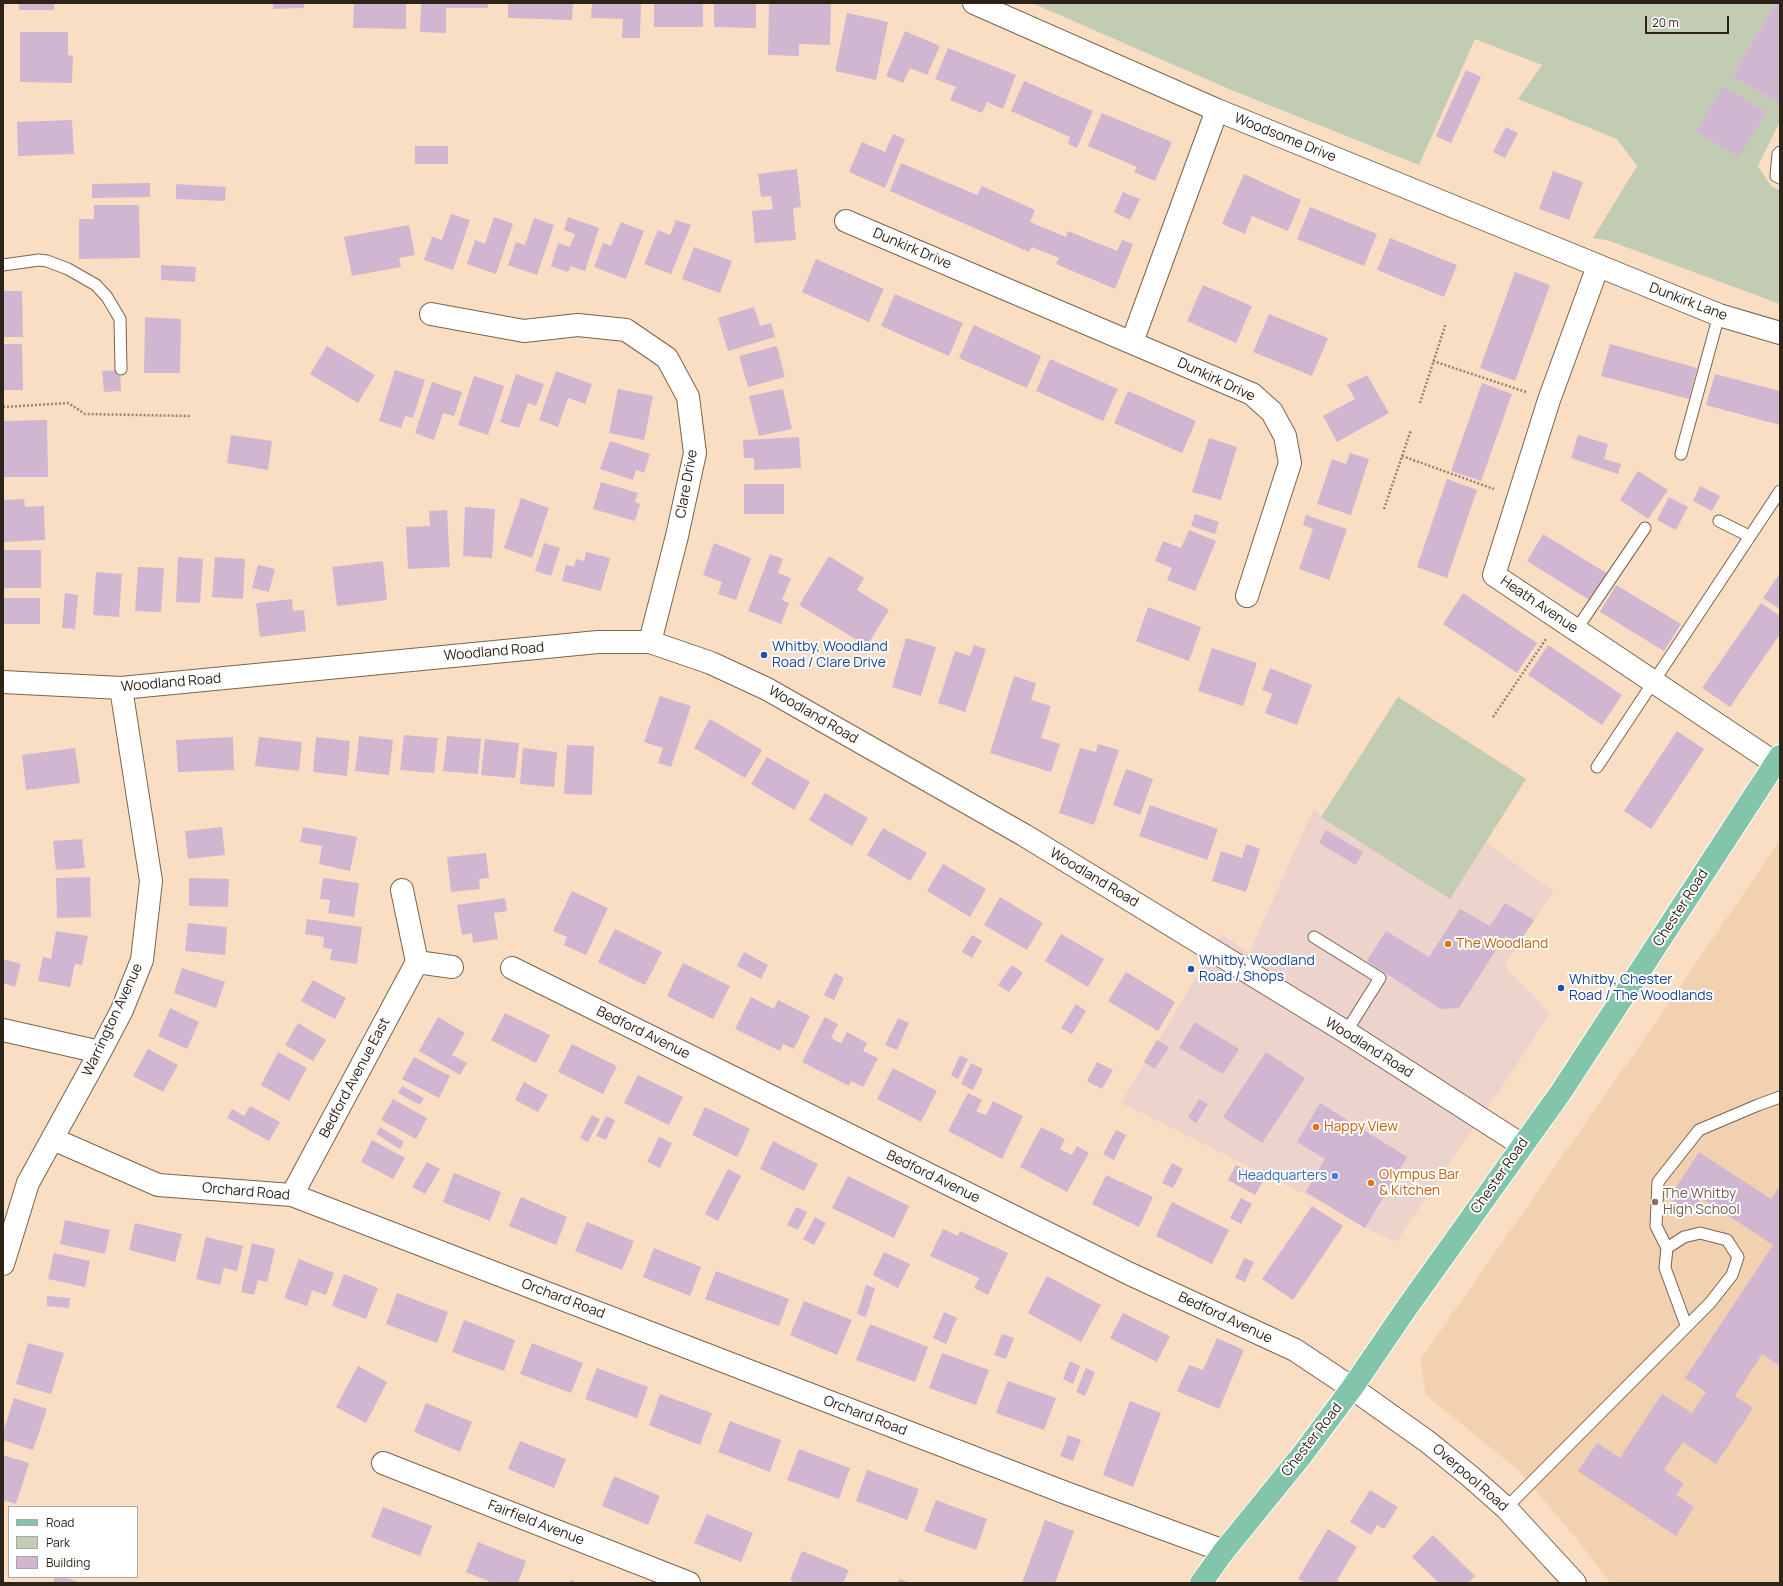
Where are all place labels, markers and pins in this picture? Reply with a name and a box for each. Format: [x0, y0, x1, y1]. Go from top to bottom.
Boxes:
place label: Whitby, Woodland Road / Clare Drive [772, 639, 888, 672]
marker: Whitby, Woodland Road / Clare Drive [759, 650, 769, 660]
place label: The Woodland [1456, 936, 1548, 952]
marker: The Woodland [1443, 939, 1453, 949]
place label: Whitby, Woodland Road / Shops [1199, 953, 1315, 986]
marker: Whitby, Woodland Road / Shops [1186, 964, 1196, 974]
place label: Whitby, Chester Road / The Woodlands [1569, 972, 1713, 1004]
marker: Whitby, Chester Road / The Woodlands [1556, 983, 1566, 993]
place label: Happy View [1324, 1119, 1398, 1135]
marker: Happy View [1311, 1122, 1321, 1132]
place label: Olympus Bar & Kitchen [1379, 1167, 1460, 1200]
place label: Headquarters [1238, 1168, 1327, 1184]
marker: Headquarters [1330, 1171, 1340, 1181]
marker: Olympus Bar & Kitchen [1366, 1178, 1376, 1188]
place label: The Whitby High School [1663, 1186, 1740, 1218]
marker: The Whitby High School [1650, 1197, 1660, 1207]

